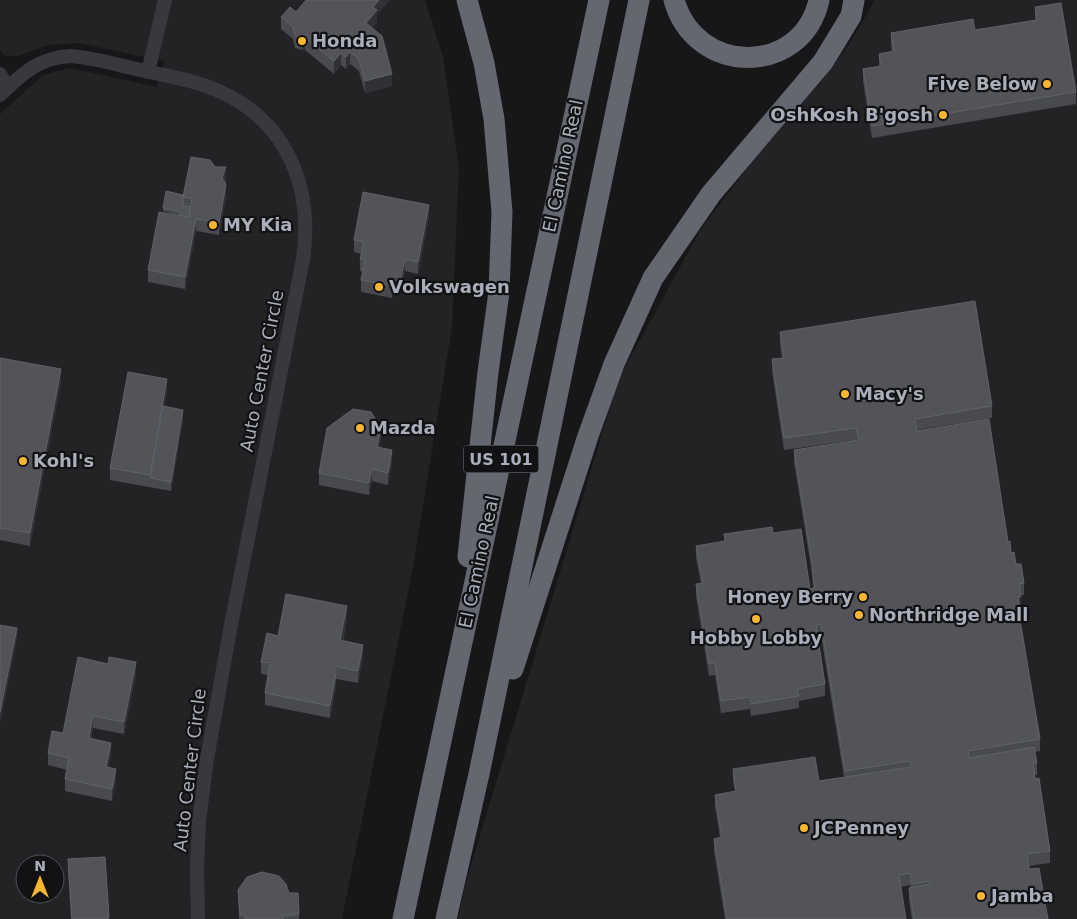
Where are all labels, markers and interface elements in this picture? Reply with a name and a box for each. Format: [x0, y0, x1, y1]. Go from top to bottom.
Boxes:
place label: Honda [312, 30, 377, 51]
marker: Honda [296, 35, 308, 47]
place label: Five Below [927, 73, 1037, 94]
marker: Five Below [1041, 78, 1053, 90]
street label: El Camino Real [538, 98, 587, 234]
place label: OshKosh B'gosh [770, 104, 933, 125]
marker: OshKosh B'gosh [937, 109, 949, 121]
place label: MY Kia [223, 214, 292, 235]
marker: MY Kia [207, 219, 219, 231]
place label: Volkswagen [389, 276, 510, 297]
marker: Volkswagen [373, 281, 385, 293]
street label: Auto Center Circle [236, 288, 287, 454]
place label: Macy's [855, 383, 924, 404]
marker: Macy's [839, 388, 851, 400]
place label: Mazda [370, 417, 436, 438]
marker: Mazda [354, 422, 366, 434]
road number: US 101 [464, 446, 538, 472]
place label: Kohl's [33, 450, 94, 471]
marker: Kohl's [17, 455, 29, 467]
street label: El Camino Real [454, 494, 503, 630]
place label: Honey Berry [727, 586, 853, 607]
marker: Honey Berry [857, 591, 869, 603]
place label: Northridge Mall [869, 604, 1028, 625]
marker: Northridge Mall [853, 609, 865, 621]
marker: Hobby Lobby [750, 613, 762, 625]
place label: Hobby Lobby [690, 627, 823, 648]
street label: Auto Center Circle [169, 687, 210, 853]
place label: JCPenney [812, 817, 909, 838]
marker: JCPenney [798, 822, 810, 834]
north arrow [15, 854, 65, 904]
text: N [34, 858, 46, 874]
place label: Jamba [989, 885, 1054, 906]
marker: Jamba [975, 890, 987, 902]

